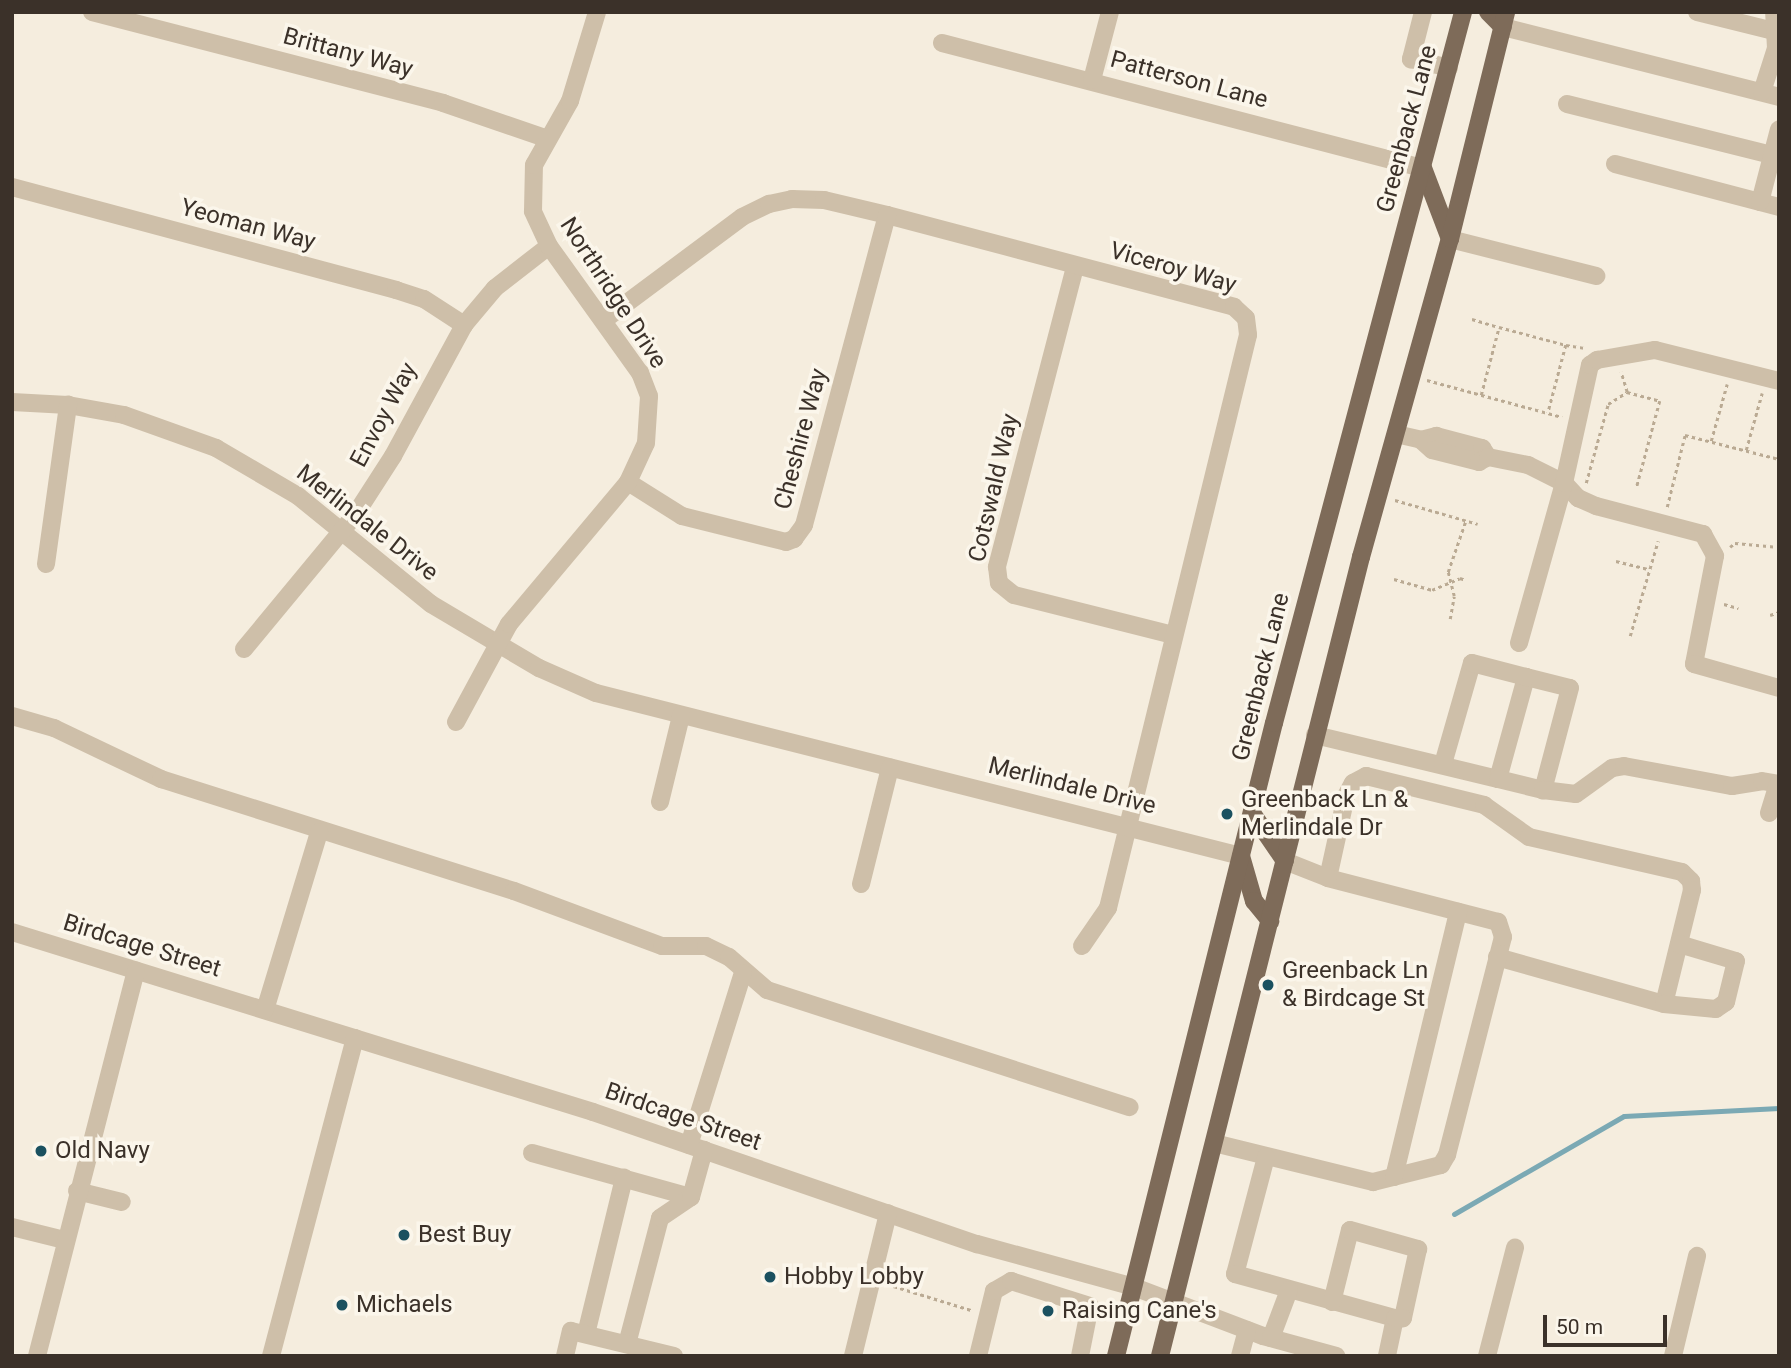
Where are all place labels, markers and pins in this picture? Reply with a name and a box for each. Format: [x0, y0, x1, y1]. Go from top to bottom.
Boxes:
place label: Greenback Ln & Merlindale Dr [1241, 786, 1408, 842]
marker: Greenback Ln & Merlindale Dr [1219, 806, 1235, 822]
place label: Greenback Ln & Birdcage St [1282, 957, 1428, 1013]
marker: Greenback Ln & Birdcage St [1260, 977, 1276, 993]
place label: Old Navy [55, 1137, 150, 1165]
marker: Old Navy [33, 1143, 49, 1159]
place label: Best Buy [418, 1221, 511, 1249]
marker: Best Buy [396, 1227, 412, 1243]
place label: Hobby Lobby [784, 1263, 924, 1291]
marker: Hobby Lobby [762, 1269, 778, 1285]
place label: Michaels [356, 1291, 453, 1319]
marker: Michaels [334, 1297, 350, 1313]
place label: Raising Cane's [1062, 1297, 1217, 1325]
marker: Raising Cane's [1040, 1303, 1056, 1319]

